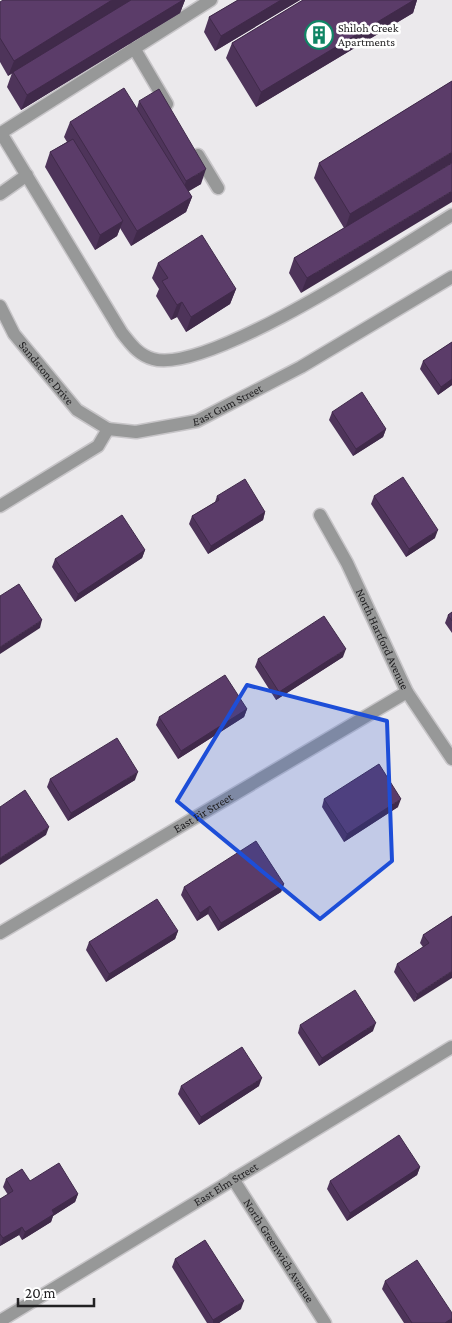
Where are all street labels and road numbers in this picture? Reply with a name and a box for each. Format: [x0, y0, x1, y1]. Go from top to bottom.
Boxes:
street label: Sandstone Drive [16, 338, 77, 408]
street label: East Gum Street [192, 381, 266, 429]
street label: North Hartford Avenue [353, 586, 412, 692]
street label: East Fir Street [171, 789, 236, 836]
street label: East Elm Street [191, 1159, 261, 1209]
street label: North Greenwich Avenue [240, 1196, 317, 1305]

